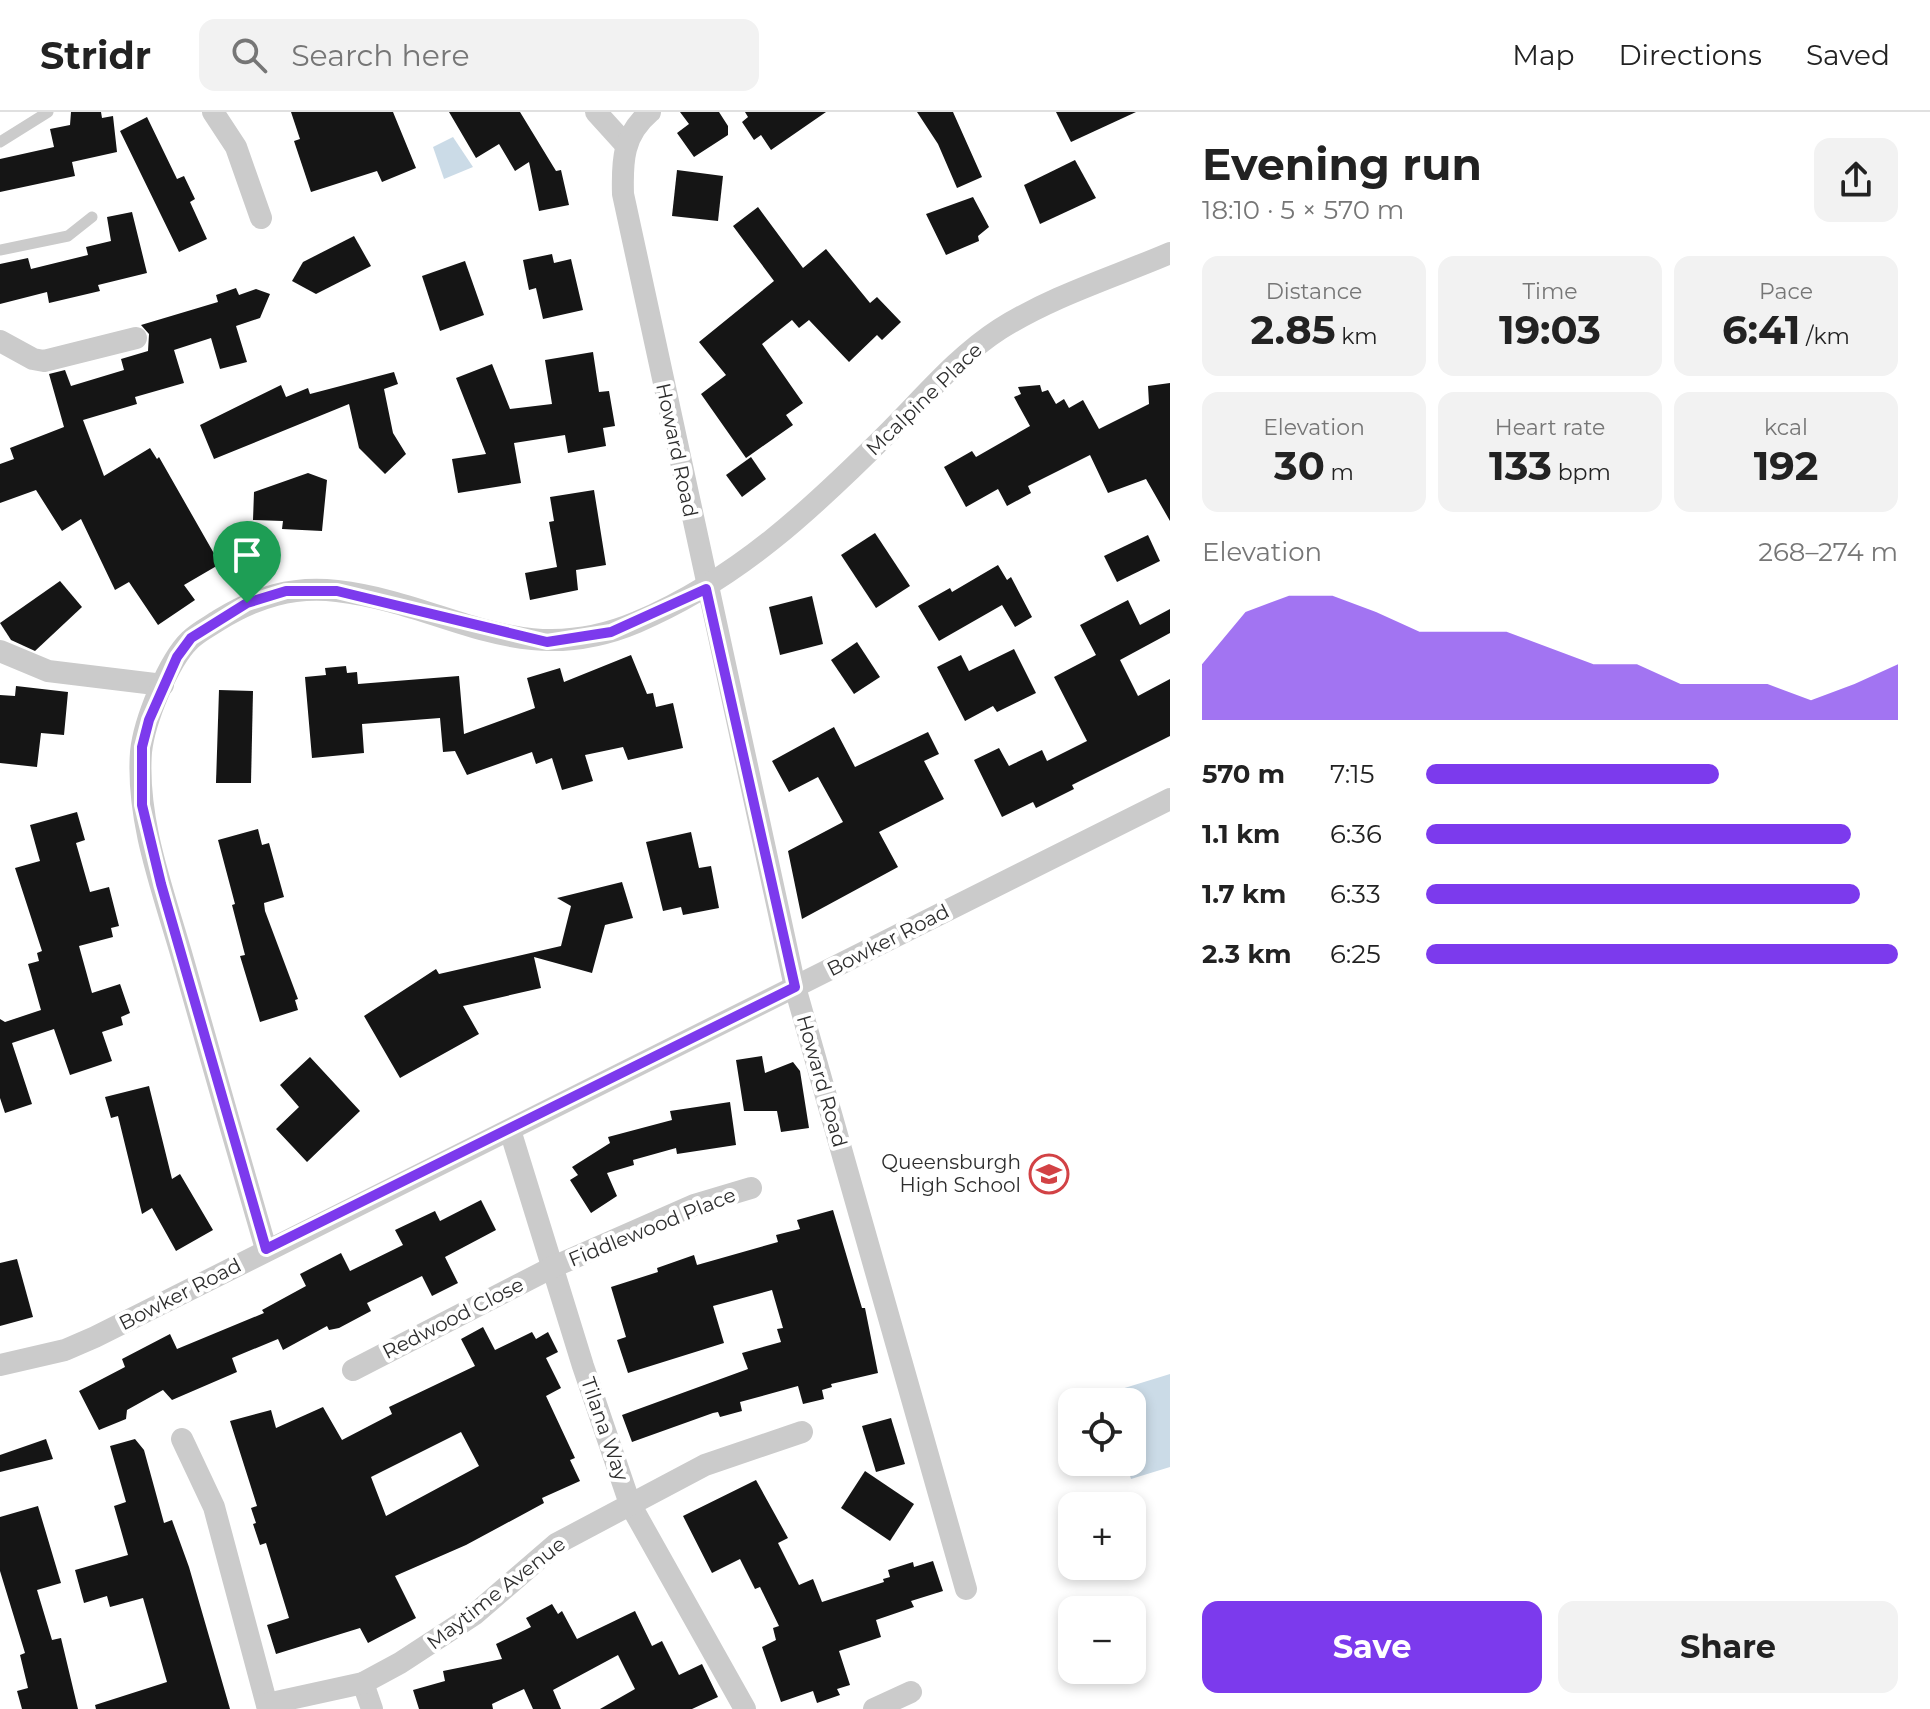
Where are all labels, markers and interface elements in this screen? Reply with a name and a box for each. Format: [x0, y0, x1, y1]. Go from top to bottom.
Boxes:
search box [199, 19, 759, 91]
text: Stridr [40, 32, 151, 79]
icon: search [227, 33, 271, 77]
text: Search here [291, 37, 470, 74]
text: Map [1512, 38, 1574, 72]
text: Directions [1618, 38, 1762, 72]
text: Saved [1806, 38, 1890, 72]
text: Evening run [1202, 137, 1482, 191]
button: share [1814, 138, 1898, 222]
text: 18:10 · 5 × 570 m [1202, 194, 1404, 226]
text: Distance [1266, 278, 1362, 305]
text: Time [1522, 278, 1578, 305]
text: Pace [1759, 278, 1813, 305]
text: 2.85 [1250, 305, 1336, 354]
text: 19:03 [1499, 305, 1601, 354]
text: 6:41 [1722, 305, 1800, 354]
text: km [1336, 323, 1378, 350]
text: /km [1800, 323, 1850, 350]
street label: Mcalpine Place [861, 338, 987, 460]
street label: Howard Road [651, 381, 703, 519]
text: Elevation [1263, 414, 1365, 441]
text: Heart rate [1495, 414, 1605, 441]
text: kcal [1764, 414, 1808, 441]
text: 30 [1274, 441, 1325, 490]
text: 133 [1489, 441, 1552, 490]
text: 192 [1754, 441, 1818, 490]
text: m [1325, 459, 1354, 486]
text: bpm [1552, 459, 1611, 486]
pin [213, 521, 281, 603]
icon: arrive [225, 533, 269, 577]
text: Elevation [1202, 536, 1322, 568]
text: 268–274 m [1758, 536, 1898, 568]
text: 570 m [1202, 758, 1285, 790]
text: 7:15 [1330, 758, 1374, 790]
text: 1.1 km [1202, 818, 1280, 850]
text: 6:36 [1330, 818, 1382, 850]
text: 1.7 km [1202, 878, 1286, 910]
text: 6:33 [1330, 878, 1381, 910]
street label: Bowker Road [823, 899, 953, 981]
text: 2.3 km [1202, 938, 1292, 970]
text: 6:25 [1330, 938, 1381, 970]
street label: Howard Road [792, 1012, 852, 1150]
place label: Queensburgh High School [881, 1150, 1021, 1197]
school or university icon: Queensburgh High School [1028, 1153, 1070, 1195]
street label: Fiddlewood Place [565, 1182, 739, 1272]
street label: Bowker Road [115, 1253, 245, 1335]
street label: Redwood Close [378, 1272, 528, 1364]
street label: Tilana Way [576, 1374, 634, 1484]
map controls [1058, 1388, 1146, 1684]
button: locate [1058, 1388, 1146, 1476]
button: + [1058, 1492, 1146, 1580]
street label: Maytime Avenue [422, 1532, 570, 1654]
button: − [1058, 1596, 1146, 1684]
button: Save [1202, 1601, 1542, 1693]
button: Share [1558, 1601, 1898, 1693]

